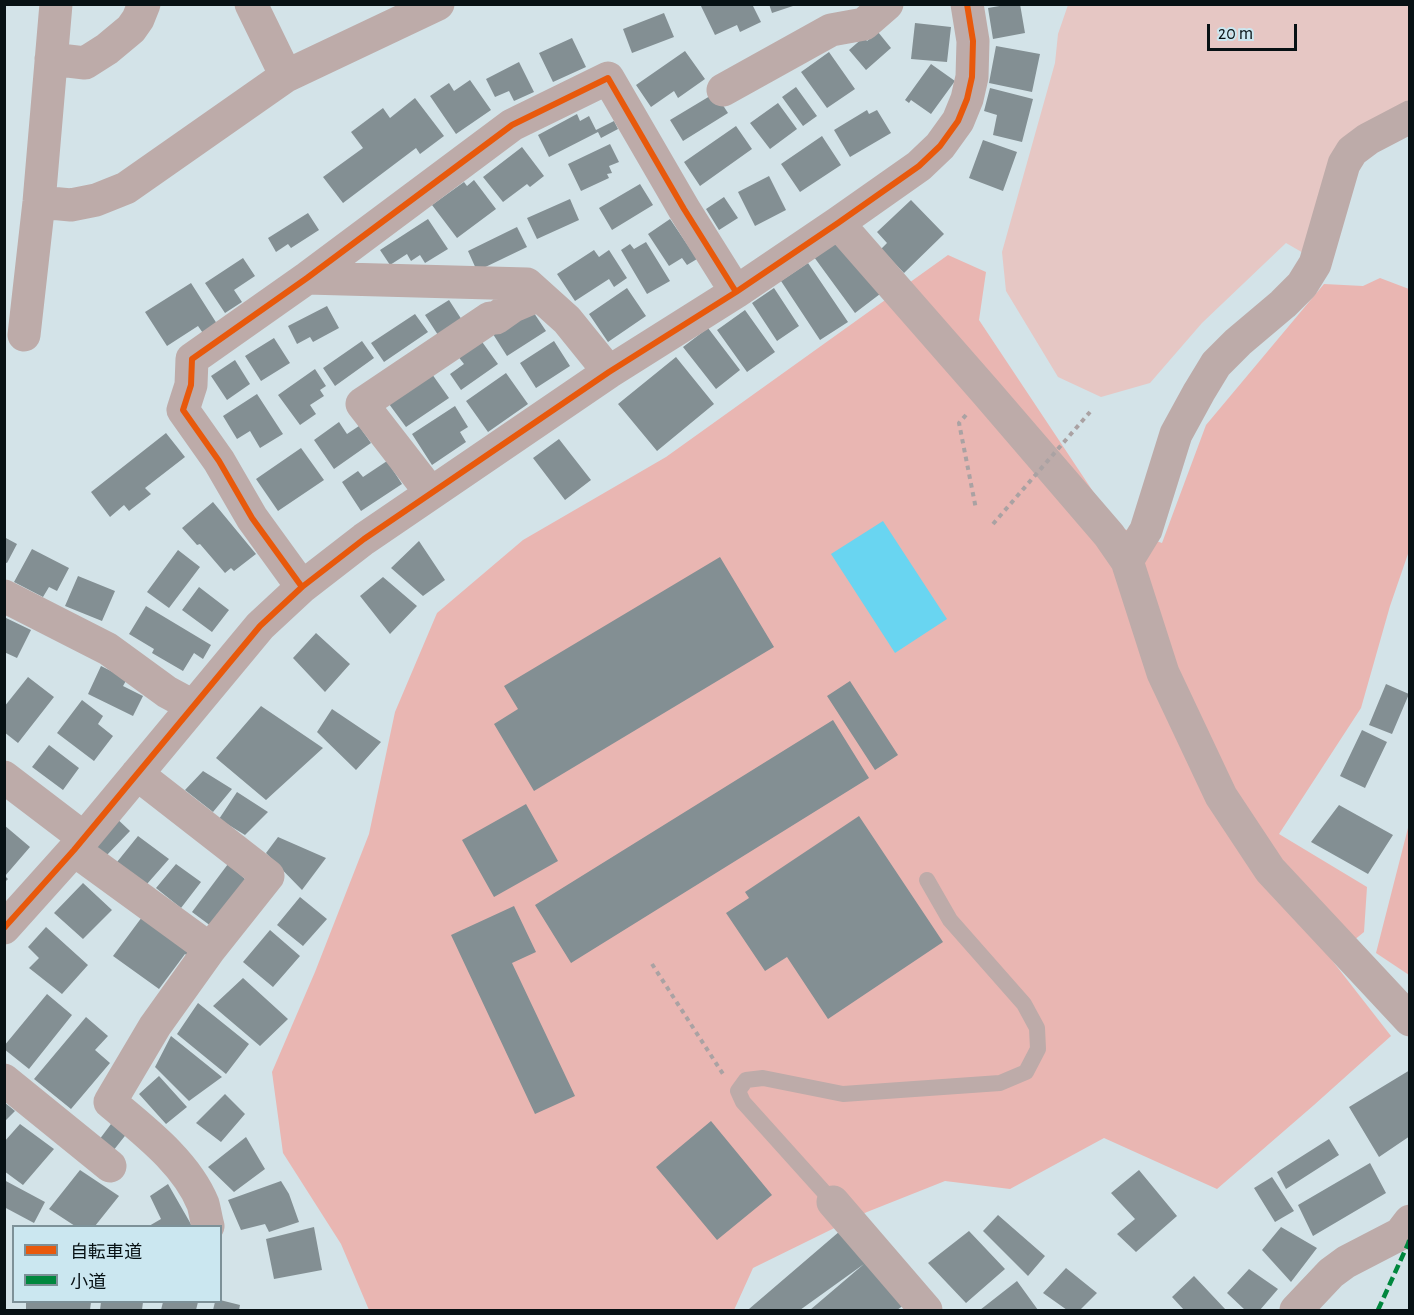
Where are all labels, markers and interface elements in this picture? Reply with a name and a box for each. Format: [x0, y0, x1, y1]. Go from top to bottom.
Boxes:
scale bar [1210, 12, 1300, 50]
text: 20 m [1218, 25, 1253, 43]
legend [12, 1225, 222, 1303]
text: 自転車道 [70, 1244, 142, 1262]
text: 小道 [70, 1274, 106, 1292]

